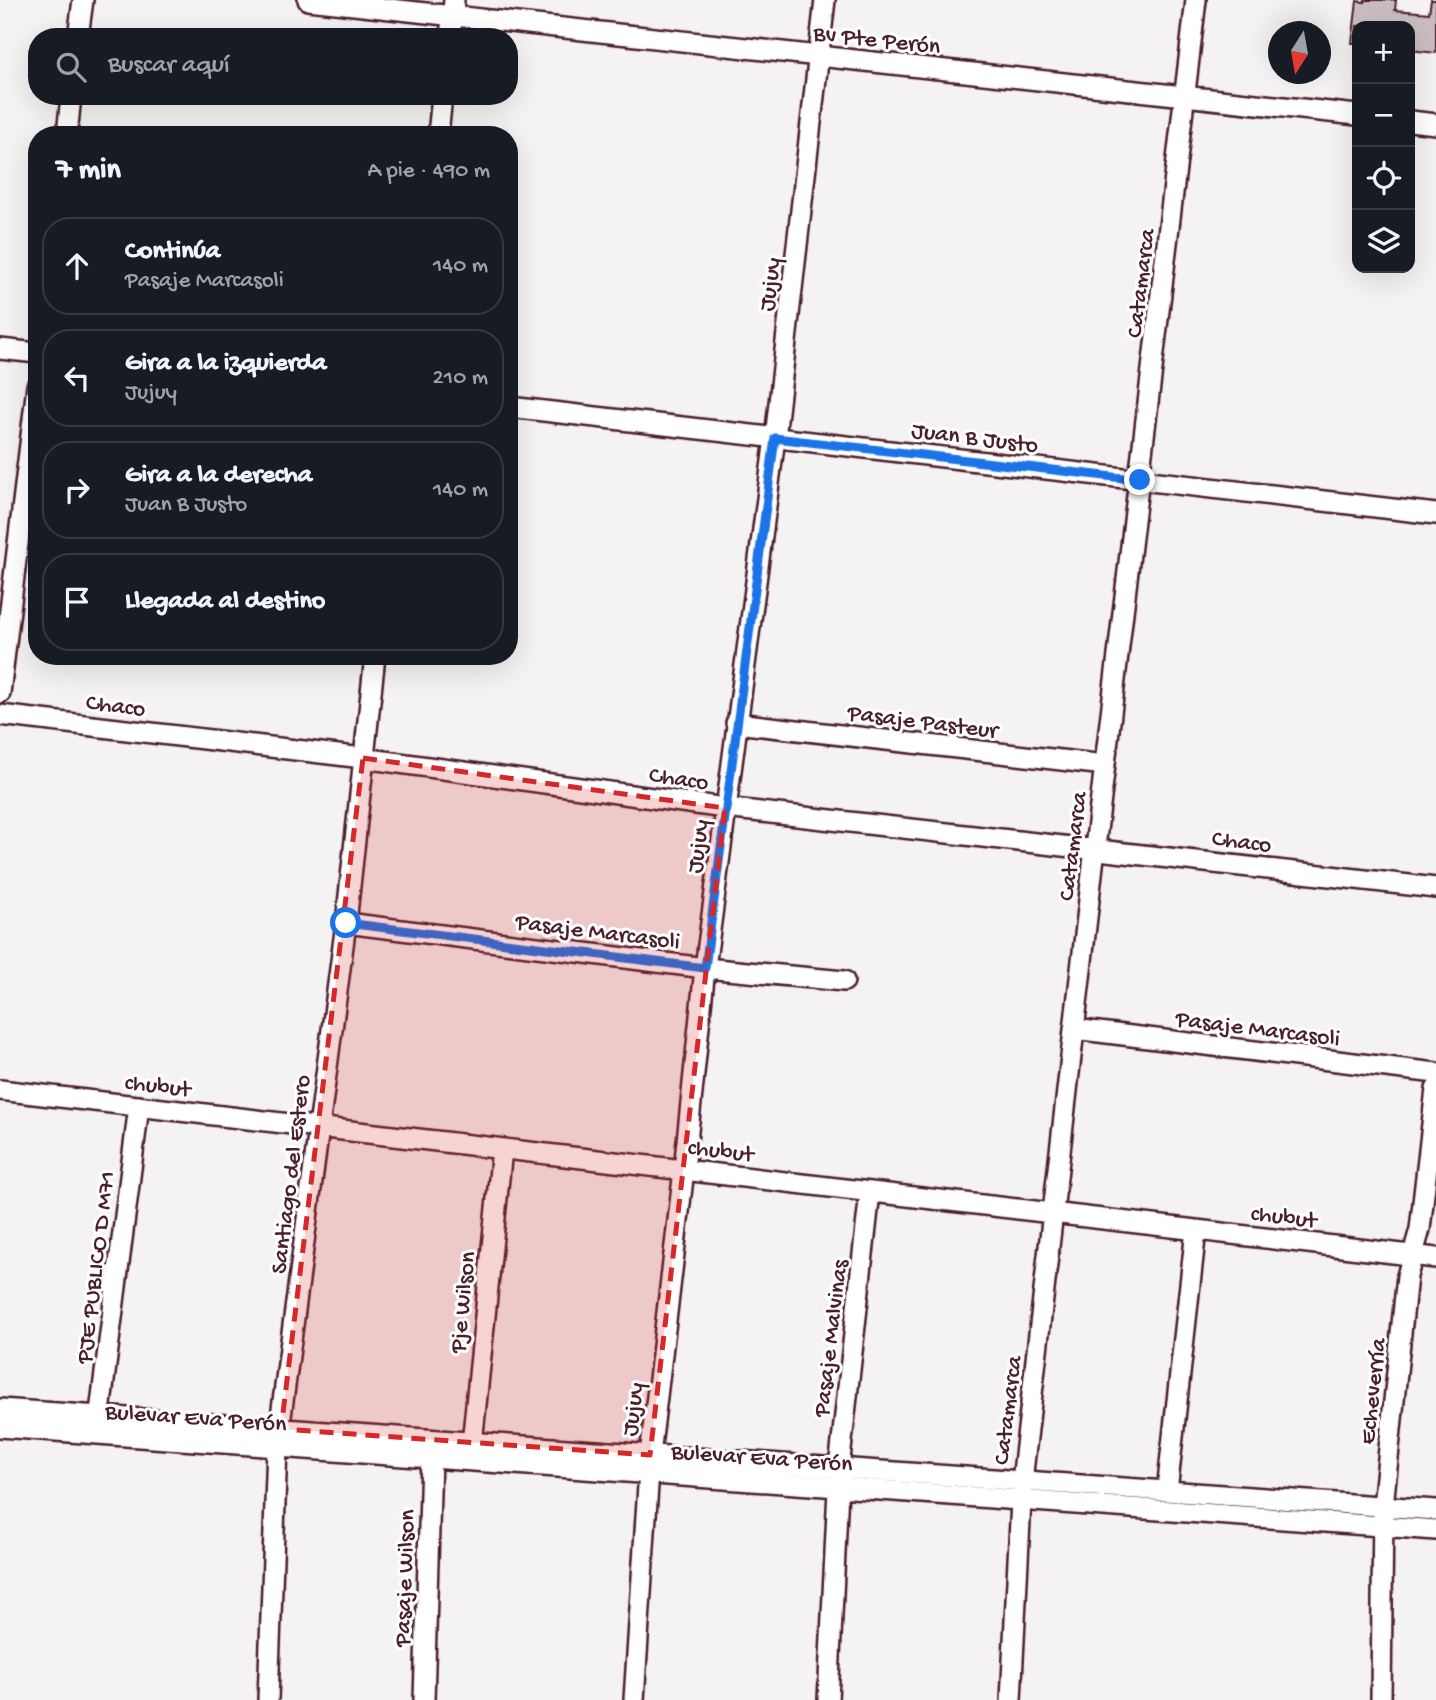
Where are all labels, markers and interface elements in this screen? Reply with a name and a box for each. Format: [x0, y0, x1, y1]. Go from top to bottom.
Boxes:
street label: Bv Pte Perón [811, 20, 942, 63]
north arrow [1268, 21, 1331, 84]
map controls [1352, 21, 1415, 273]
button: + [1352, 21, 1415, 84]
search box [28, 28, 518, 105]
icon: search [52, 48, 90, 86]
text: Buscar aquí [108, 51, 230, 82]
button: − [1352, 84, 1415, 147]
button: locate [1352, 147, 1415, 210]
text: 7 min [56, 154, 121, 189]
text: A pie · 490 m [367, 158, 490, 185]
button: layers [1352, 210, 1415, 273]
street label: Catamarca [1121, 227, 1164, 340]
text: Continúa [125, 237, 220, 268]
icon: ahead [58, 247, 96, 285]
text: 140 m [433, 253, 488, 280]
street label: Jujuy [754, 256, 789, 313]
text: Pasaje Marcasoli [125, 268, 284, 295]
text: Gira a la izquierda [125, 349, 327, 380]
icon: left [58, 359, 96, 397]
text: 210 m [433, 365, 488, 392]
text: Jujuy [125, 380, 177, 407]
street label: Juan B Justo [910, 417, 1040, 462]
text: Gira a la derecha [125, 461, 312, 492]
route end [1124, 464, 1155, 495]
icon: right [58, 471, 96, 509]
text: 140 m [433, 477, 488, 504]
text: Juan B Justo [125, 492, 247, 519]
icon: arrive [58, 583, 96, 621]
text: Llegada al destino [125, 587, 325, 618]
street label: Chaco [84, 689, 147, 726]
street label: Pasaje Pasteur [845, 700, 1002, 747]
street label: Chaco [647, 762, 710, 799]
street label: Catamarca [1053, 790, 1096, 903]
street label: Jujuy [682, 818, 717, 875]
street label: Chaco [1210, 825, 1273, 862]
route start [330, 907, 361, 938]
street label: Pasaje Marcasoli [513, 909, 681, 958]
street label: Pasaje Marcasoli [1173, 1006, 1341, 1055]
street label: chubut [123, 1069, 194, 1106]
street label: Santiago del Estero [266, 1073, 319, 1276]
street label: chubut [686, 1134, 757, 1171]
street label: PJE PUBLICO D M71 [71, 1169, 124, 1366]
street label: chubut [1249, 1200, 1320, 1237]
street label: Pje Wilson [445, 1250, 484, 1356]
street label: Pasaje Malvinas [808, 1257, 857, 1420]
street label: Echeverría [1354, 1336, 1395, 1446]
street label: Catamarca [988, 1354, 1031, 1467]
street label: Jujuy [617, 1381, 652, 1438]
street label: Bulevar Eva Perón [103, 1399, 288, 1440]
street label: Bulevar Eva Perón [669, 1439, 854, 1480]
street label: Pasaje Wilson [390, 1508, 423, 1648]

